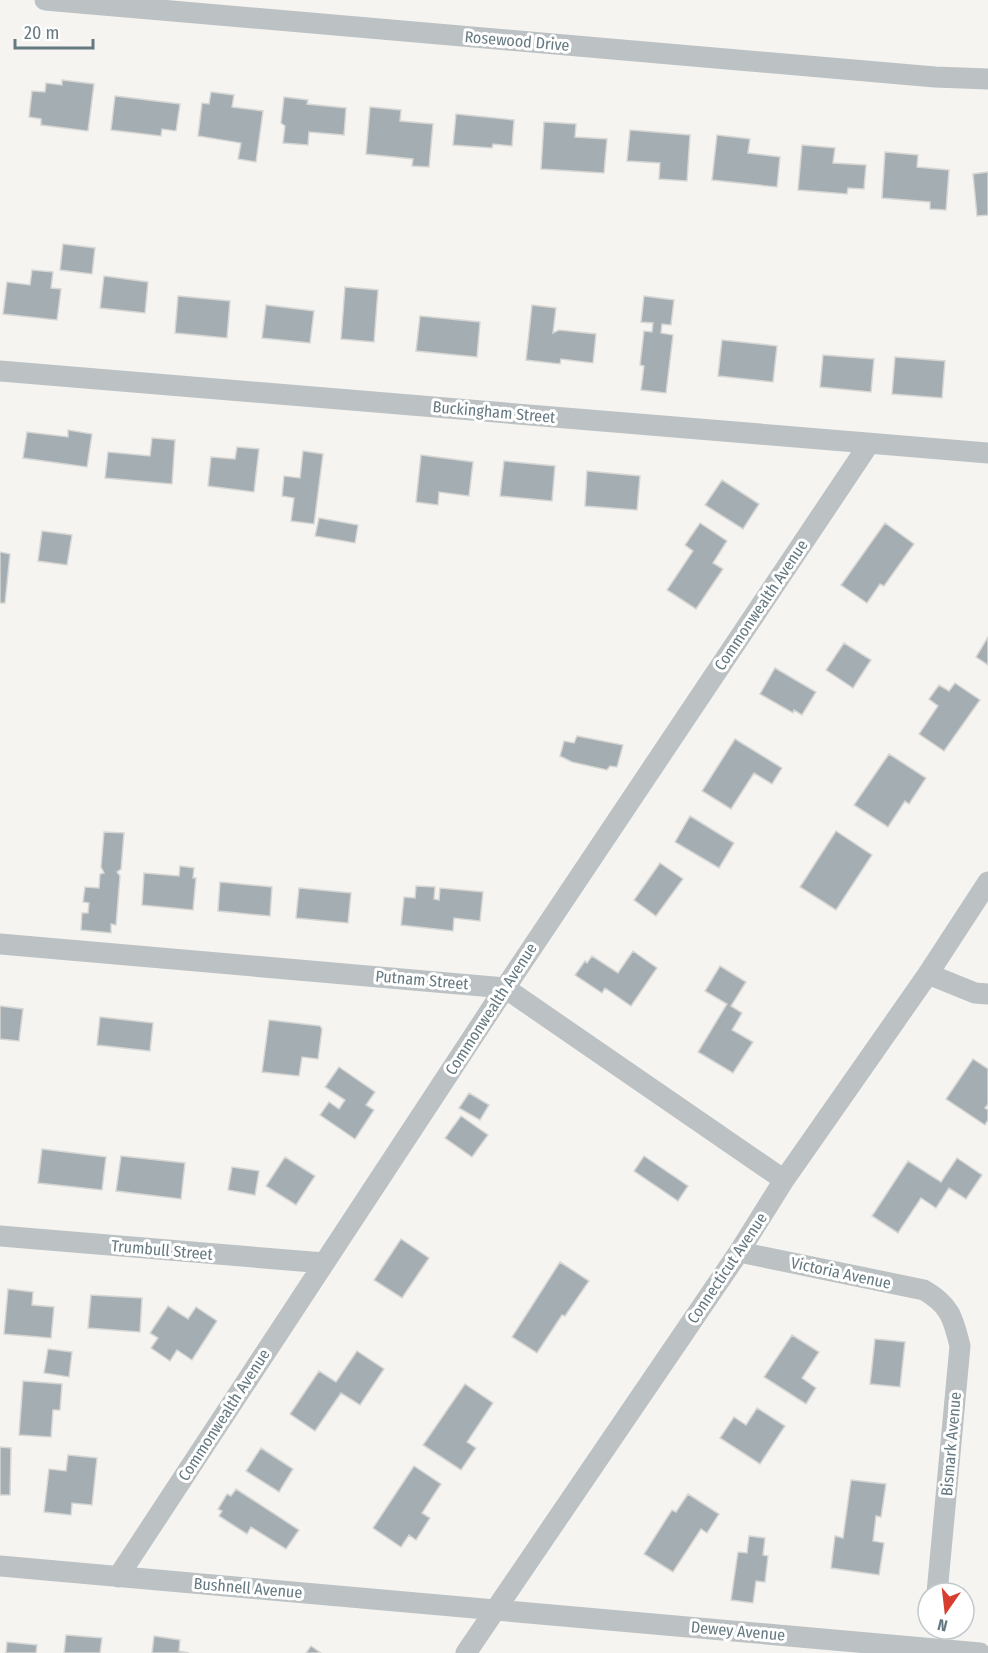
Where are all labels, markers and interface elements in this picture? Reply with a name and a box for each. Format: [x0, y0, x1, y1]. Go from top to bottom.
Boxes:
scale bar [15, 12, 93, 50]
text: 20 m [24, 22, 59, 44]
street label: Rosewood Drive [464, 27, 570, 55]
street label: Buckingham Street [432, 397, 557, 427]
street label: Commonwealth Avenue [710, 536, 812, 674]
street label: Commonwealth Avenue [441, 939, 541, 1078]
street label: Putnam Street [375, 966, 470, 994]
street label: Connecticut Avenue [683, 1209, 771, 1327]
street label: Trumbull Street [111, 1236, 214, 1264]
street label: Victoria Avenue [789, 1253, 893, 1293]
street label: Commonwealth Avenue [174, 1345, 274, 1484]
street label: Bismark Avenue [937, 1391, 965, 1497]
street label: Bushnell Avenue [193, 1574, 303, 1602]
north arrow [916, 1581, 976, 1641]
text: N [936, 1615, 949, 1635]
street label: Dewey Avenue [690, 1617, 786, 1645]

